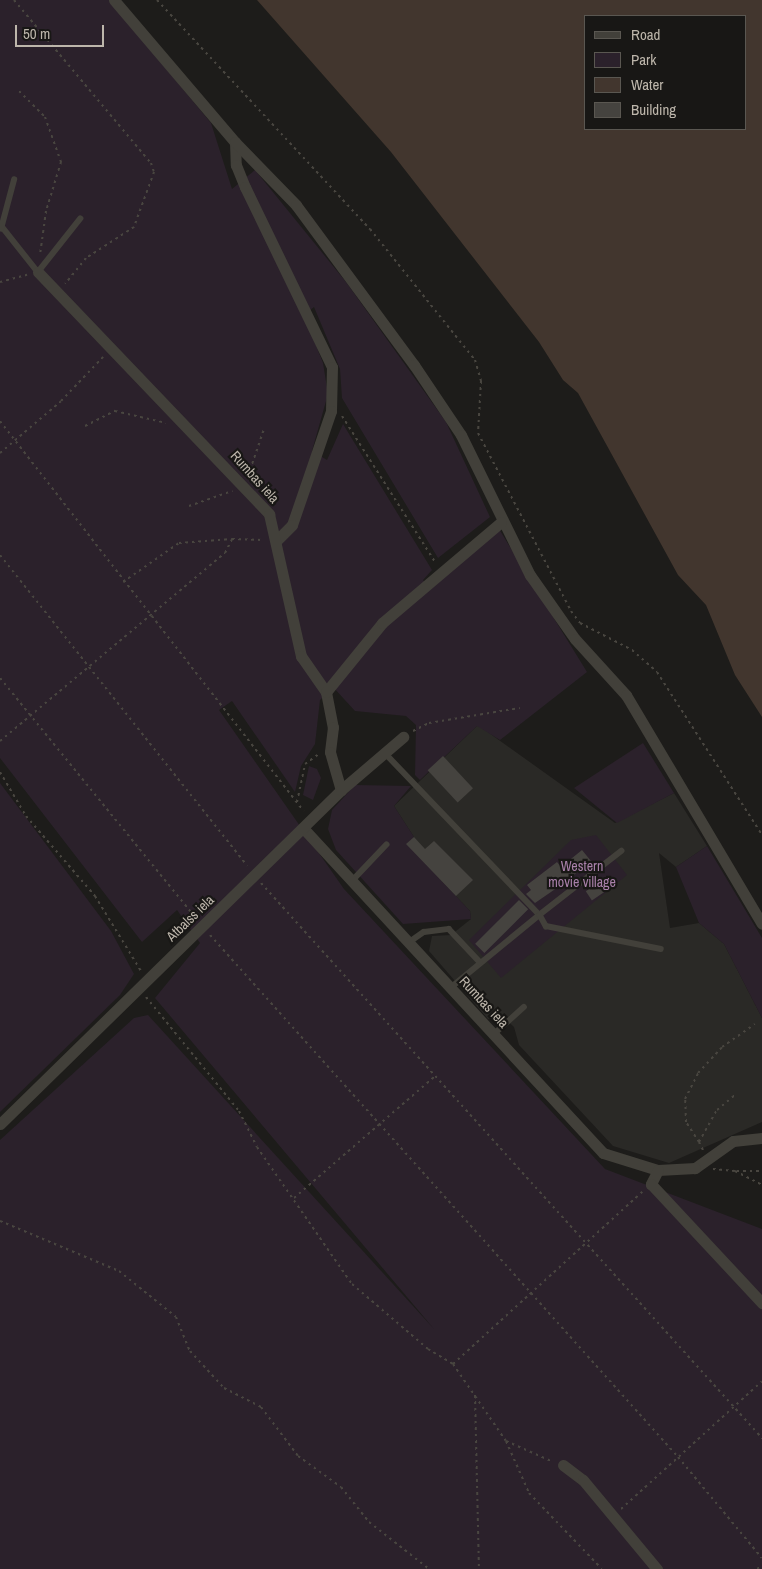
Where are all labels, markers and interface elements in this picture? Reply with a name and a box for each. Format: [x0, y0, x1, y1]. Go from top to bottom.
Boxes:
scale bar [18, 15, 106, 47]
legend [584, 15, 747, 130]
text: 50 m [23, 23, 50, 44]
text: Road [631, 24, 660, 45]
text: Park [631, 49, 656, 70]
text: Water [631, 74, 663, 95]
text: Building [631, 99, 676, 120]
street label: Rumbas iela [227, 447, 283, 507]
park label: Western movie village [548, 858, 616, 890]
street label: Atbalss iela [163, 891, 217, 945]
street label: Rumbas iela [456, 973, 512, 1031]

